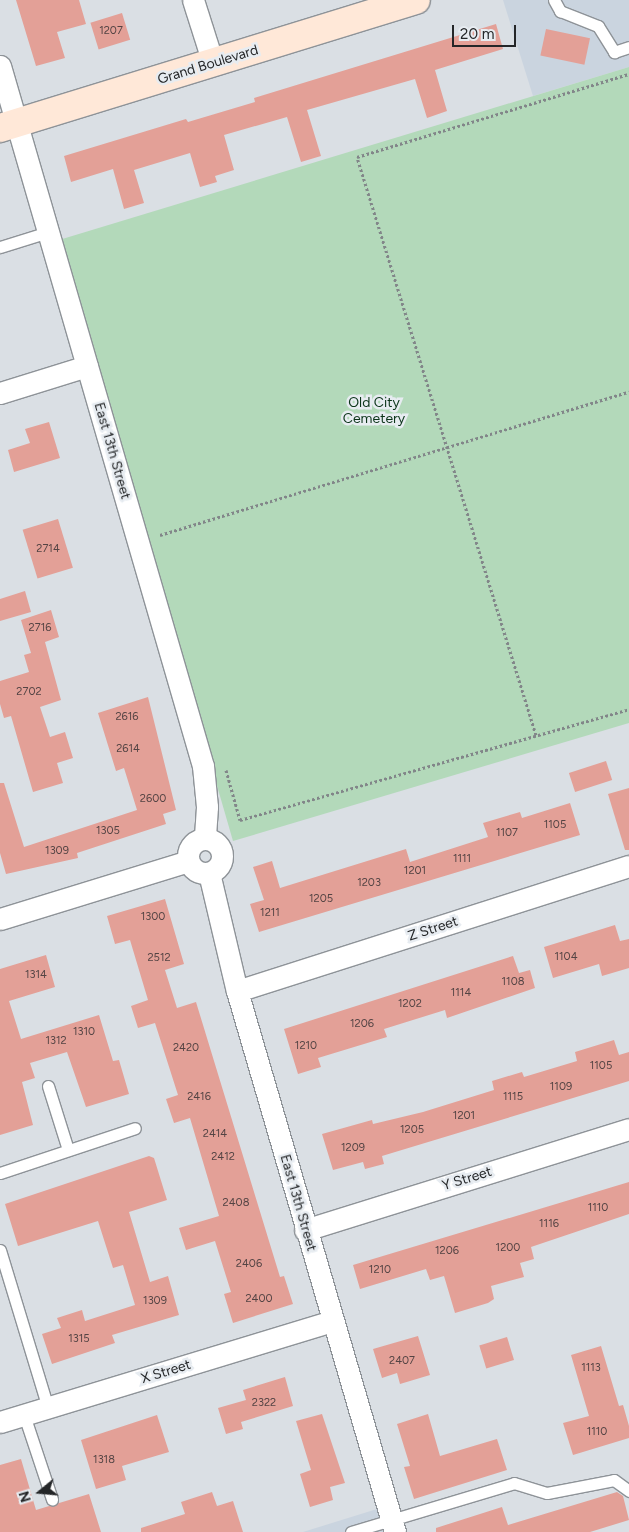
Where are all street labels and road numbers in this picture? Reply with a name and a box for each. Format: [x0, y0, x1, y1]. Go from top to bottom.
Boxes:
street label: Grand Boulevard [156, 42, 260, 88]
street label: East 13th Street [90, 401, 134, 501]
street label: Z Street [406, 913, 460, 945]
street label: East 13th Street [276, 1153, 320, 1253]
street label: Y Street [440, 1163, 494, 1195]
street label: X Street [139, 1356, 193, 1388]

